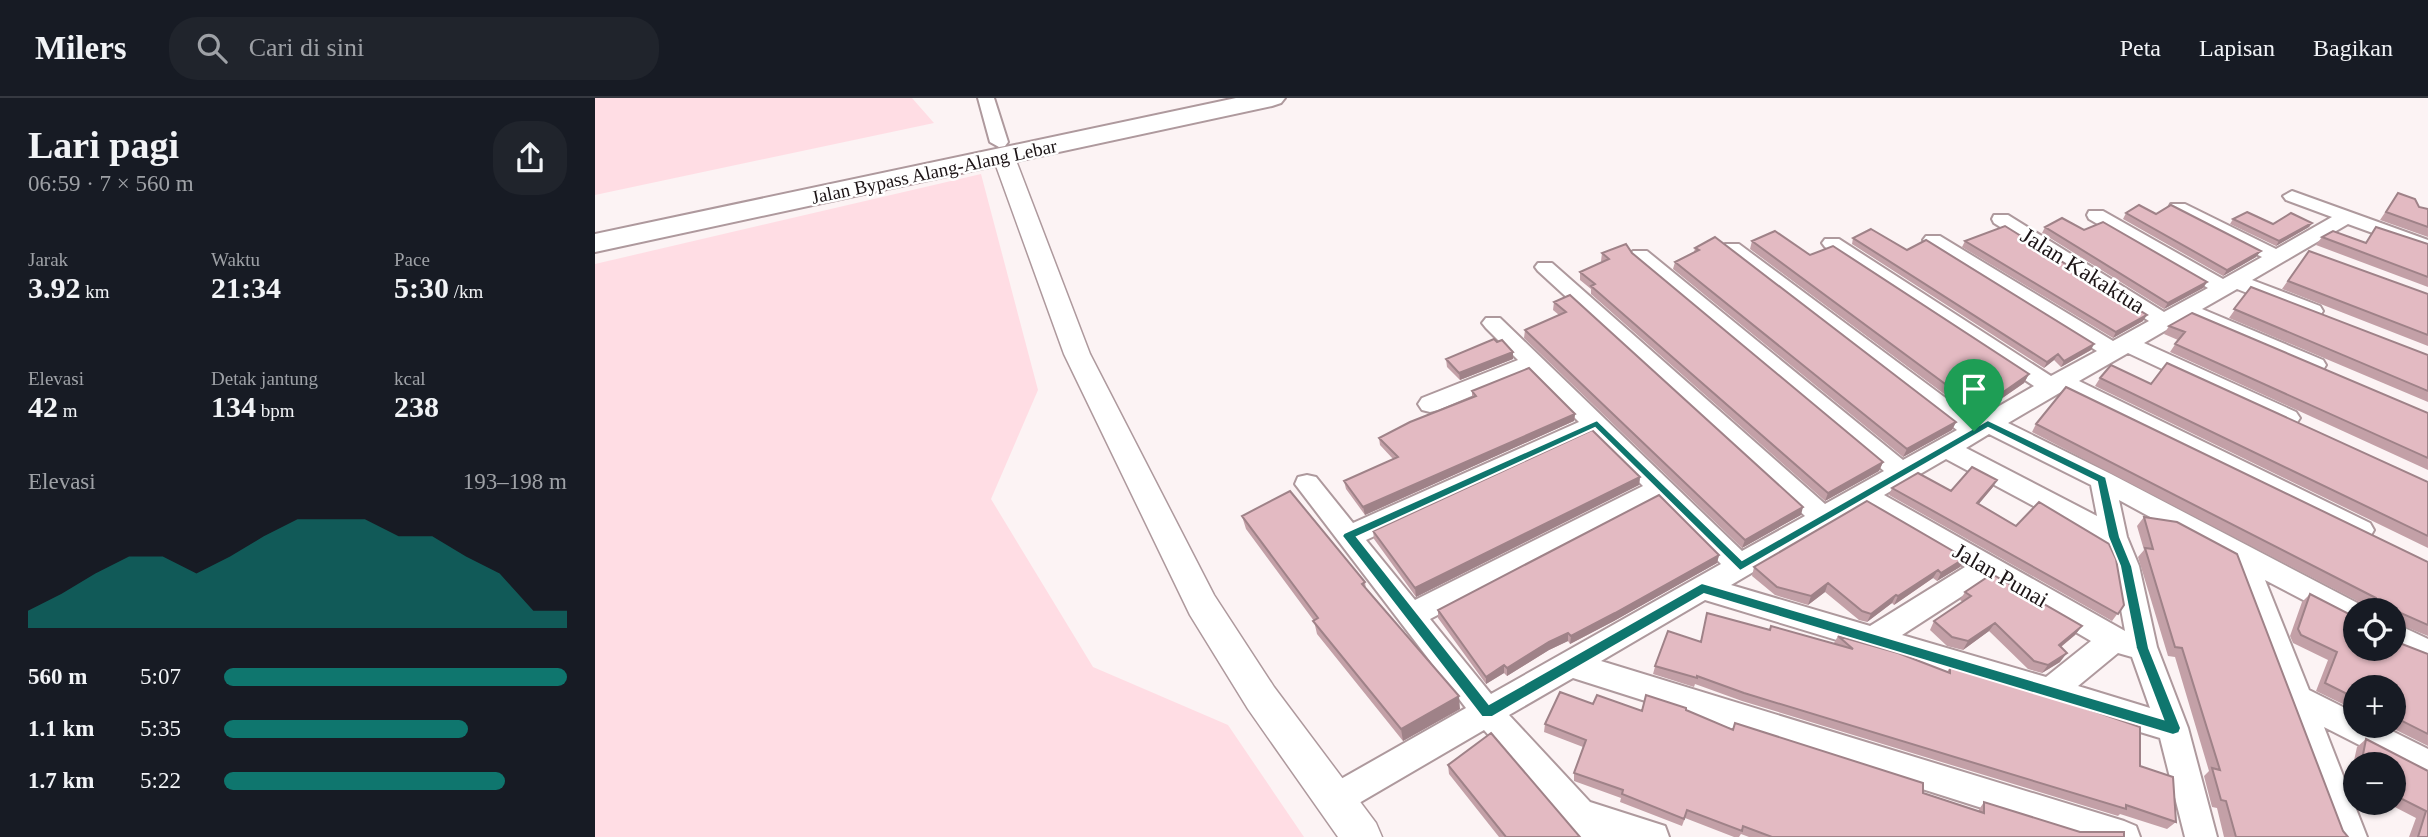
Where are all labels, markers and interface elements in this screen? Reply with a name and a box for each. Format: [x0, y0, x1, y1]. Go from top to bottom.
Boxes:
search box [169, 17, 659, 80]
icon: search [193, 29, 231, 67]
text: Milers [35, 30, 127, 66]
text: Cari di sini [249, 33, 364, 62]
text: Peta [2120, 35, 2161, 61]
text: Lapisan [2199, 35, 2275, 61]
text: Bagikan [2313, 35, 2393, 61]
button: share [493, 121, 567, 195]
text: Lari pagi [28, 124, 179, 166]
street label: Jalan Bypass Alang-Alang Lebar [809, 135, 1060, 208]
text: 06:59 · 7 × 560 m [28, 171, 194, 196]
street label: Jalan Kakaktua [2016, 222, 2149, 318]
text: Jarak [28, 249, 68, 270]
text: Waktu [211, 249, 260, 270]
text: Pace [394, 249, 430, 270]
text: 3.92 [28, 271, 81, 304]
text: 21:34 [211, 271, 281, 304]
text: 5:30 [394, 271, 449, 304]
text: km [81, 281, 110, 302]
text: /km [449, 281, 483, 302]
pin [1944, 359, 2004, 431]
text: Elevasi [28, 368, 84, 389]
text: Detak jantung [211, 368, 318, 389]
text: kcal [394, 368, 426, 389]
icon: arrive [1955, 370, 1993, 408]
text: 42 [28, 390, 58, 423]
text: 134 [211, 390, 256, 423]
text: 238 [394, 390, 439, 423]
text: m [58, 400, 78, 421]
text: bpm [256, 400, 295, 421]
text: Elevasi [28, 469, 96, 494]
text: 193–198 m [463, 469, 567, 494]
street label: Jalan Punai [1949, 538, 2053, 613]
map controls [2343, 598, 2406, 815]
button: locate [2343, 598, 2406, 661]
text: 560 m [28, 664, 87, 689]
text: 5:07 [140, 664, 181, 689]
button: + [2343, 675, 2406, 738]
text: 1.1 km [28, 716, 94, 741]
text: 5:35 [140, 716, 181, 741]
button: − [2343, 752, 2406, 815]
text: 1.7 km [28, 768, 94, 793]
text: 5:22 [140, 768, 181, 793]

